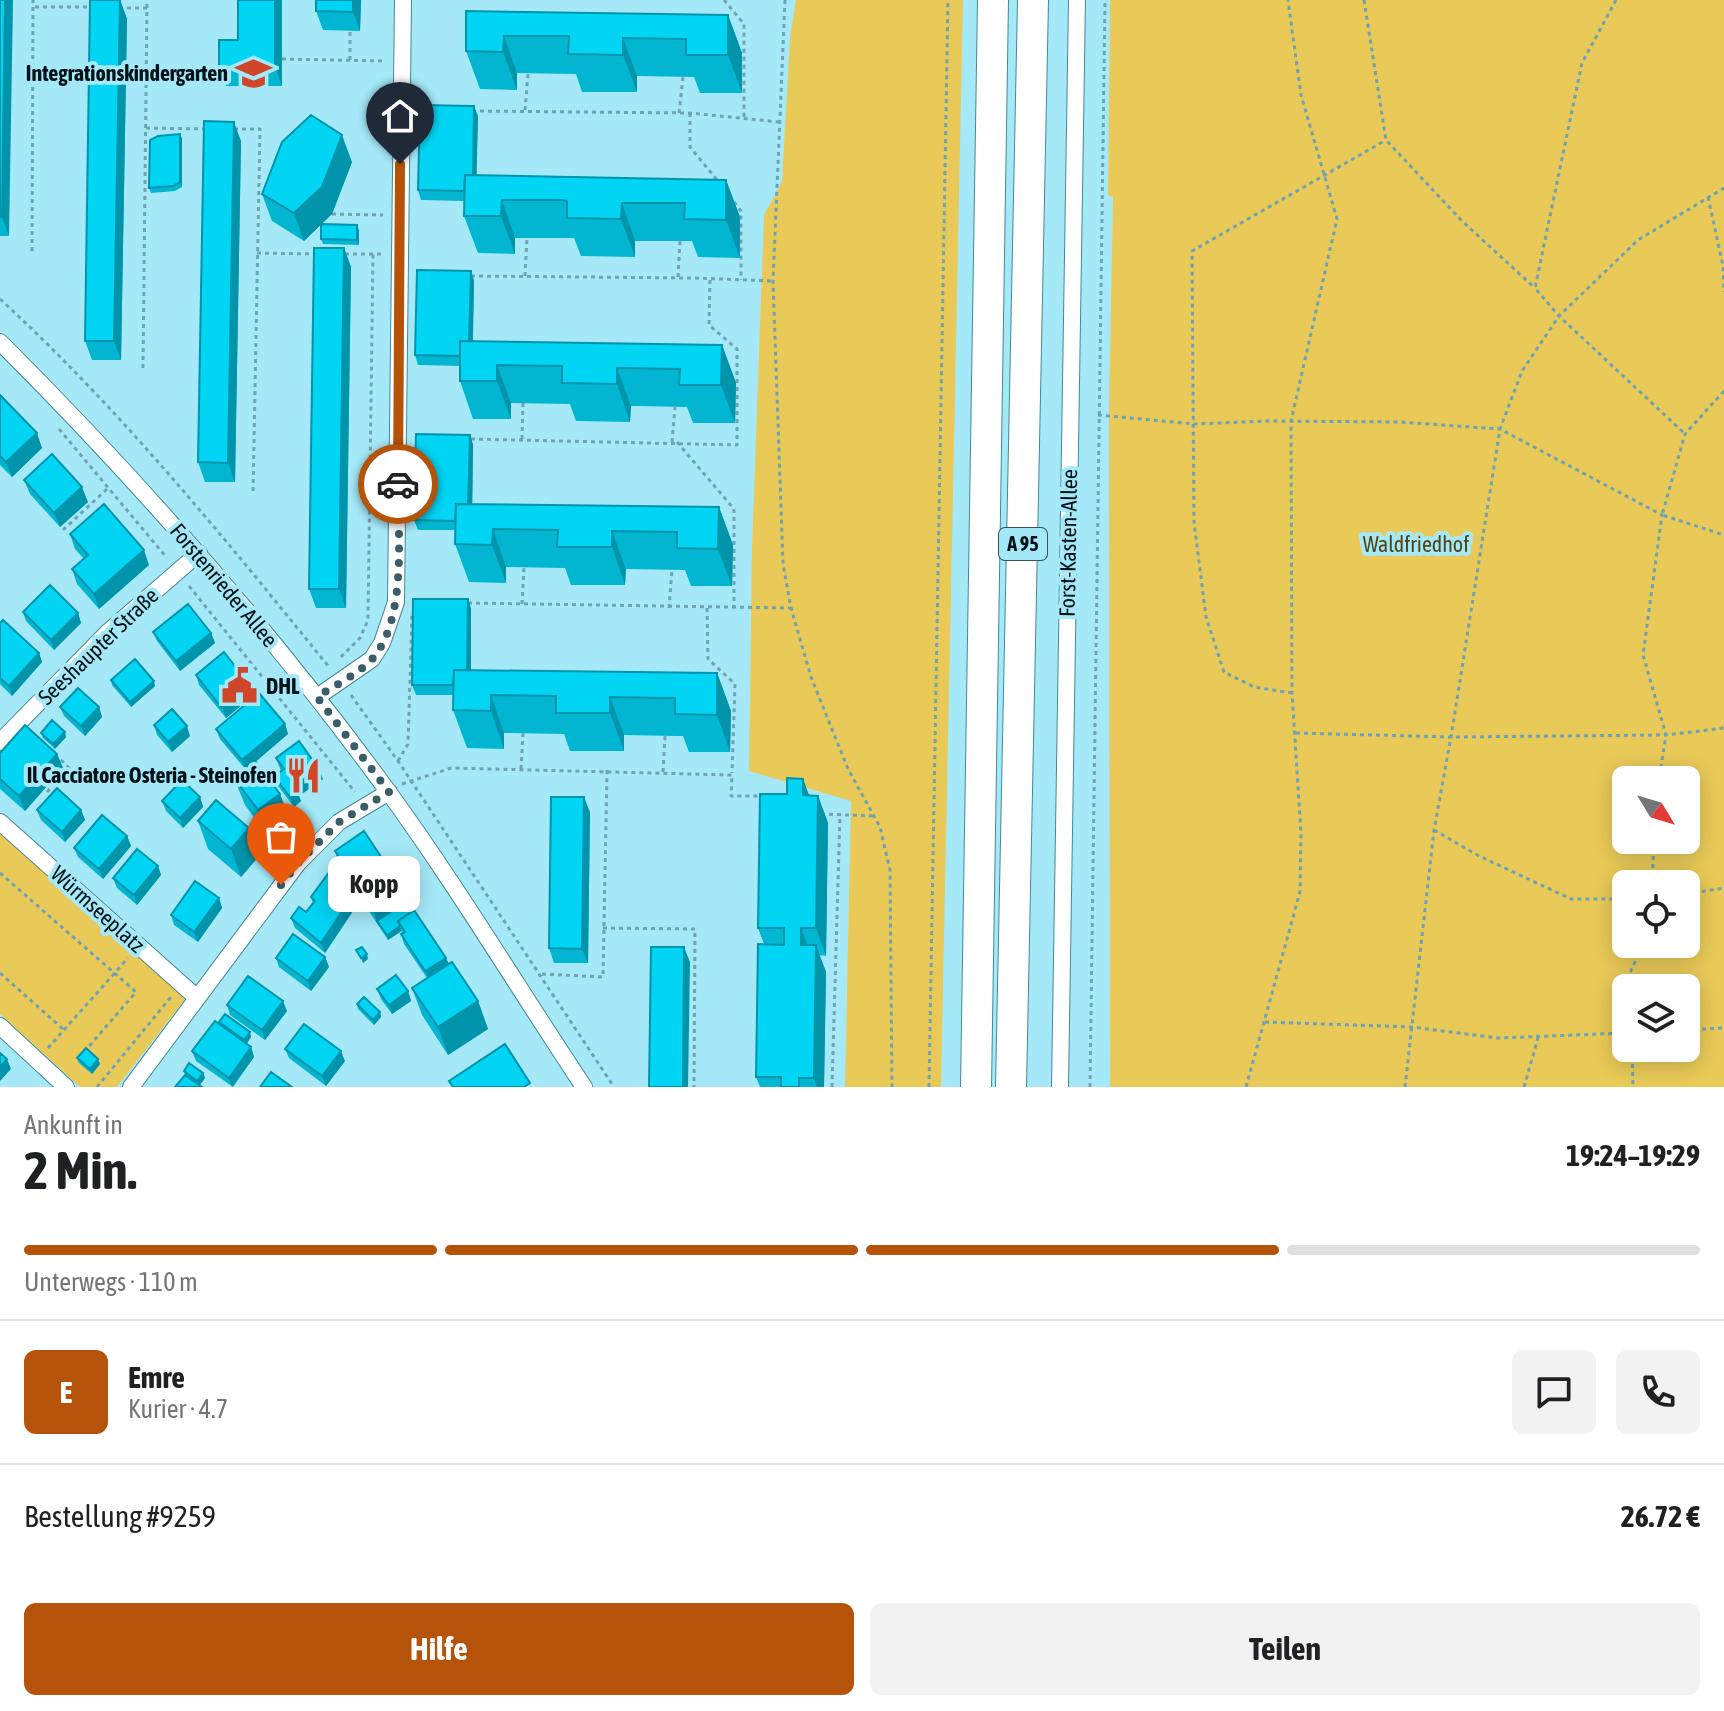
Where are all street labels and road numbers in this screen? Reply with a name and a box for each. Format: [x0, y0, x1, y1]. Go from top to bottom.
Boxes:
street label: Forst-Kasten-Allee [1054, 469, 1082, 617]
street label: Forstenrieder Allee [165, 518, 283, 652]
road number: A 95 [999, 528, 1047, 560]
street label: Seeshaupter Straße [33, 582, 163, 710]
street label: Würmseeplatz [46, 860, 150, 958]

